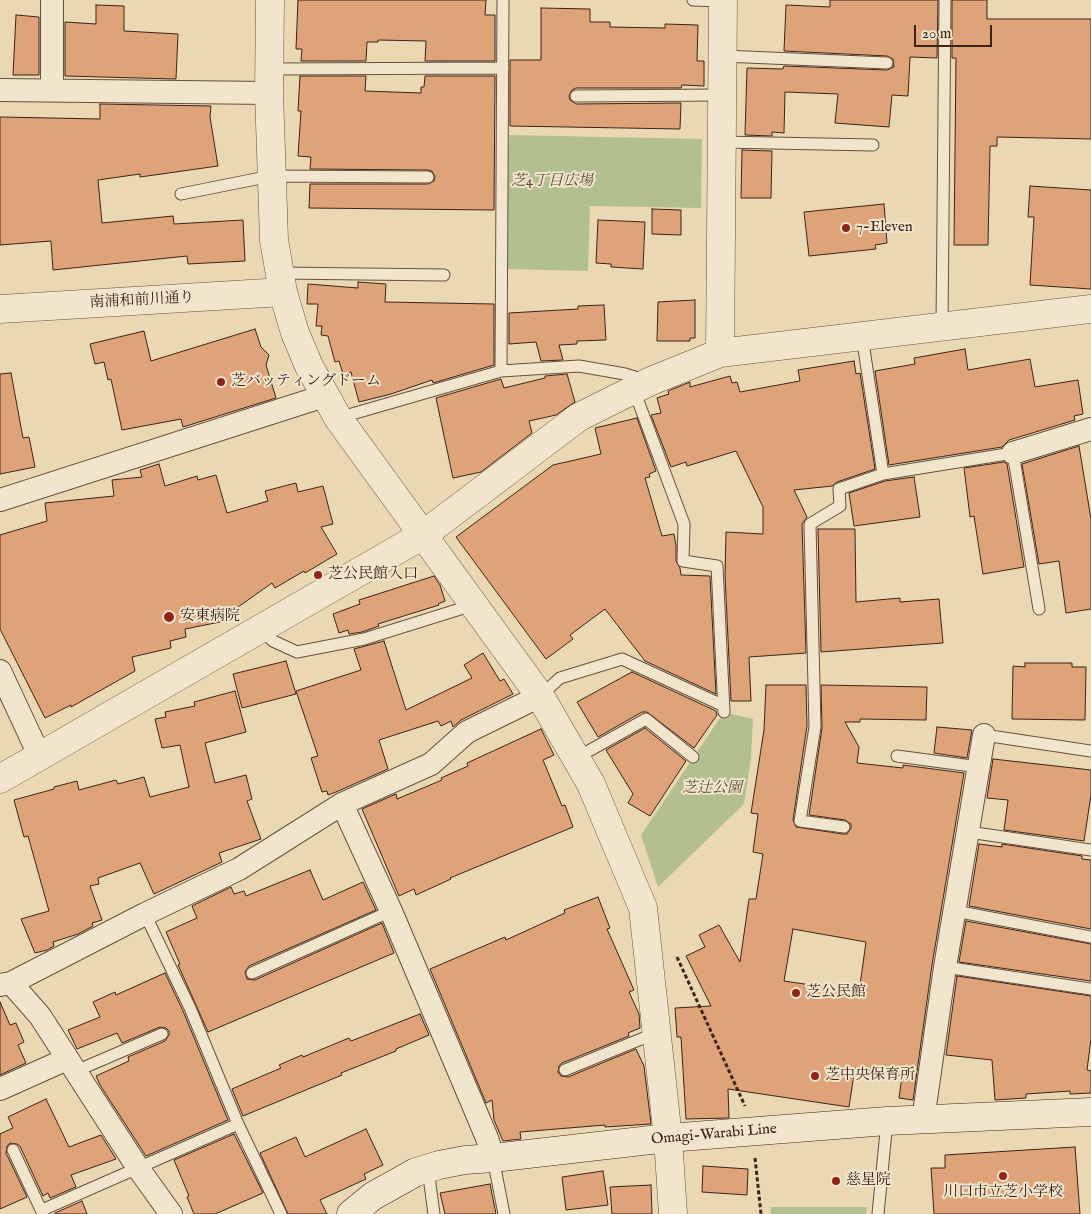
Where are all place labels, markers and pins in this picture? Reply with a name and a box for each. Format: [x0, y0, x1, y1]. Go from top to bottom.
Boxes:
place label: 7-Eleven [856, 219, 913, 237]
marker: 7-Eleven [840, 222, 852, 234]
place label: 芝バッティングドーム [231, 373, 381, 391]
marker: 芝バッティングドーム [215, 376, 227, 388]
place label: 芝公民館入口 [328, 566, 418, 584]
marker: 芝公民館入口 [312, 569, 324, 581]
place label: 安東病院 [180, 608, 240, 626]
marker: 安東病院 [162, 610, 176, 624]
place label: 芝公民館 [806, 984, 866, 1002]
marker: 芝公民館 [790, 987, 802, 999]
place label: 芝中央保育所 [825, 1067, 915, 1085]
marker: 芝中央保育所 [809, 1070, 821, 1082]
marker: 川口市立芝小学校 [997, 1170, 1009, 1182]
place label: 慈星院 [846, 1172, 891, 1190]
marker: 慈星院 [830, 1175, 842, 1187]
place label: 川口市立芝小学校 [943, 1184, 1063, 1202]

